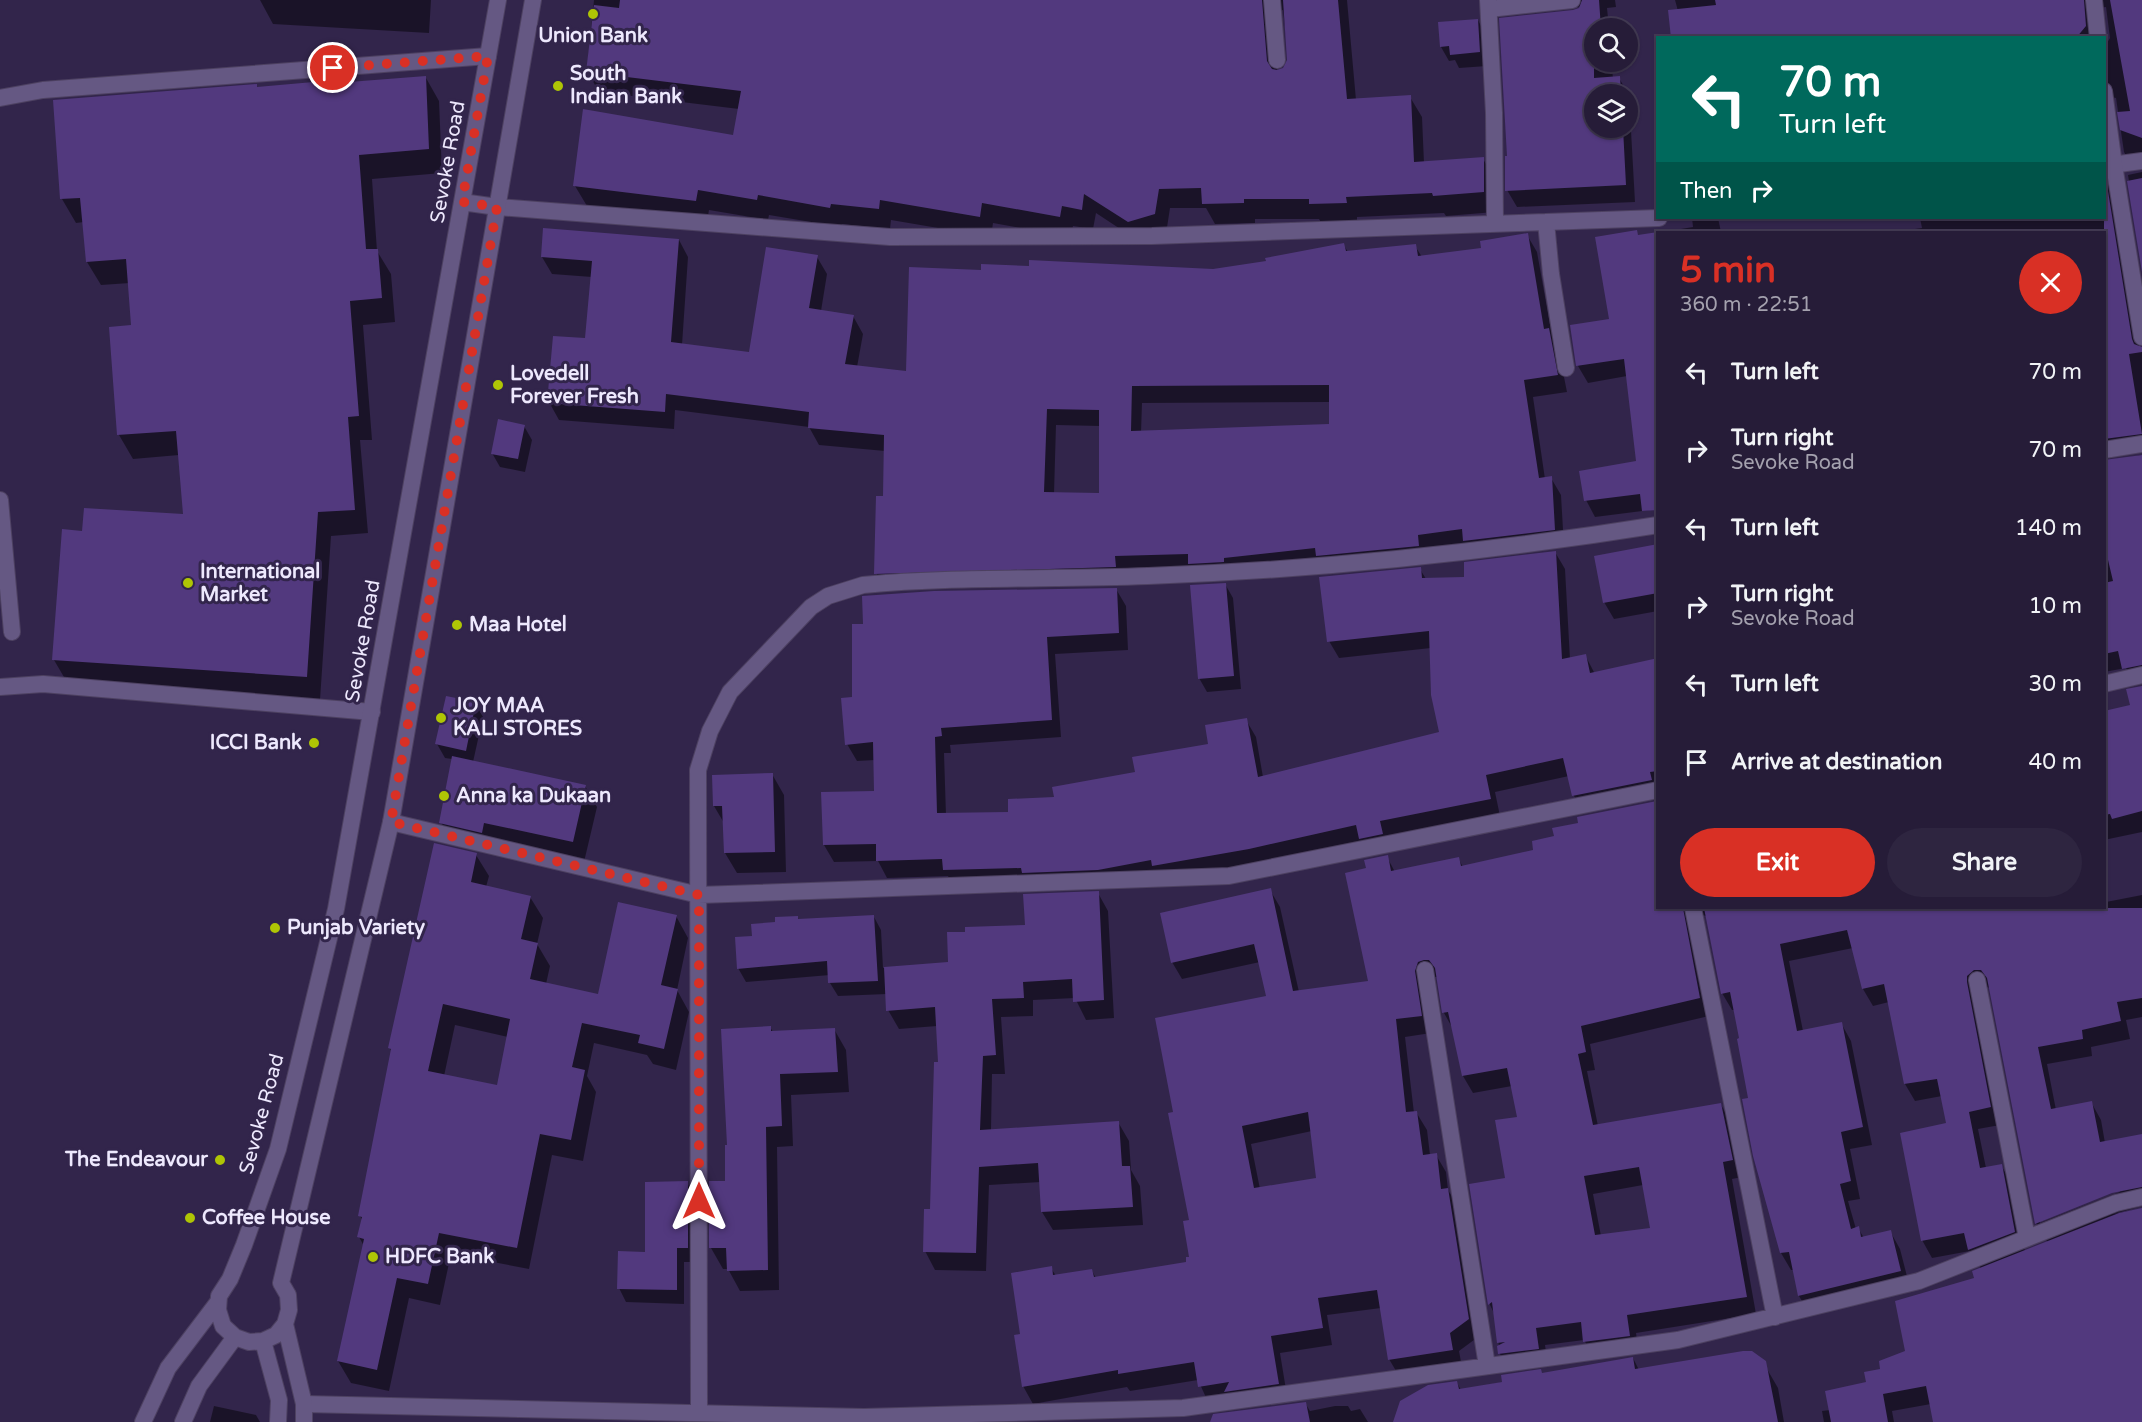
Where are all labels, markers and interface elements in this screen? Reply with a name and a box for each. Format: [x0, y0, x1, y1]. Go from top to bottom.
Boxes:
marker: Union Bank [586, 7, 600, 21]
map controls [1584, 18, 1638, 138]
button: search [1584, 18, 1638, 72]
place label: Union Bank [538, 24, 648, 48]
pin [307, 42, 358, 93]
icon: arrive [316, 51, 349, 84]
text: 70 m [1779, 57, 1881, 108]
icon: left [1680, 60, 1758, 138]
place label: South Indian Bank [570, 62, 682, 109]
marker: South Indian Bank [551, 79, 565, 93]
button: layers [1584, 84, 1638, 138]
street label: Sevoke Road [425, 99, 471, 225]
text: Turn left [1779, 108, 1886, 141]
icon: right [1745, 174, 1778, 207]
text: Then [1680, 178, 1733, 204]
text: 5 min [1680, 249, 1776, 292]
button: close [2019, 251, 2082, 314]
text: 360 m · 22:51 [1680, 293, 1812, 317]
icon: left [1680, 356, 1713, 389]
text: Turn left [1731, 359, 1819, 385]
text: 70 m [2028, 359, 2082, 385]
place label: Lovedell Forever Fresh [510, 362, 639, 409]
marker: Lovedell Forever Fresh [491, 378, 505, 392]
text: Turn right [1731, 425, 1833, 451]
icon: right [1680, 434, 1713, 467]
text: 70 m [2028, 437, 2082, 463]
text: Sevoke Road [1731, 451, 1855, 475]
icon: left [1680, 512, 1713, 545]
text: Turn left [1731, 515, 1819, 541]
text: 140 m [2015, 515, 2082, 541]
place label: International Market [200, 560, 320, 607]
marker: International Market [181, 576, 195, 590]
street label: Sevoke Road [340, 578, 386, 704]
text: Turn right [1731, 581, 1833, 607]
icon: right [1680, 590, 1713, 623]
text: 10 m [2028, 593, 2082, 619]
text: Sevoke Road [1731, 607, 1855, 631]
place label: Maa Hotel [469, 613, 567, 637]
marker: Maa Hotel [450, 618, 464, 632]
icon: left [1680, 668, 1713, 701]
text: Turn left [1731, 671, 1819, 697]
text: 30 m [2028, 671, 2082, 697]
place label: JOY MAA KALI STORES [452, 694, 582, 741]
marker: JOY MAA KALI STORES [434, 711, 448, 725]
place label: ICCI Bank [210, 731, 302, 755]
marker: ICCI Bank [307, 736, 321, 750]
icon: arrive [1680, 746, 1713, 779]
text: Arrive at destination [1731, 749, 1942, 775]
text: 40 m [2028, 749, 2082, 775]
place label: Anna ka Dukaan [456, 784, 611, 808]
marker: Anna ka Dukaan [437, 789, 451, 803]
button: Exit [1680, 828, 1875, 897]
button: Share [1887, 828, 2082, 897]
place label: Punjab Variety [287, 916, 425, 940]
marker: Punjab Variety [268, 921, 282, 935]
street label: Sevoke Road [234, 1051, 290, 1177]
place label: The Endeavour [64, 1148, 208, 1172]
marker: The Endeavour [213, 1153, 227, 1167]
position arrow [667, 1169, 731, 1233]
place label: Coffee House [202, 1206, 330, 1230]
marker: Coffee House [183, 1211, 197, 1225]
place label: HDFC Bank [385, 1245, 494, 1269]
marker: HDFC Bank [366, 1250, 380, 1264]

